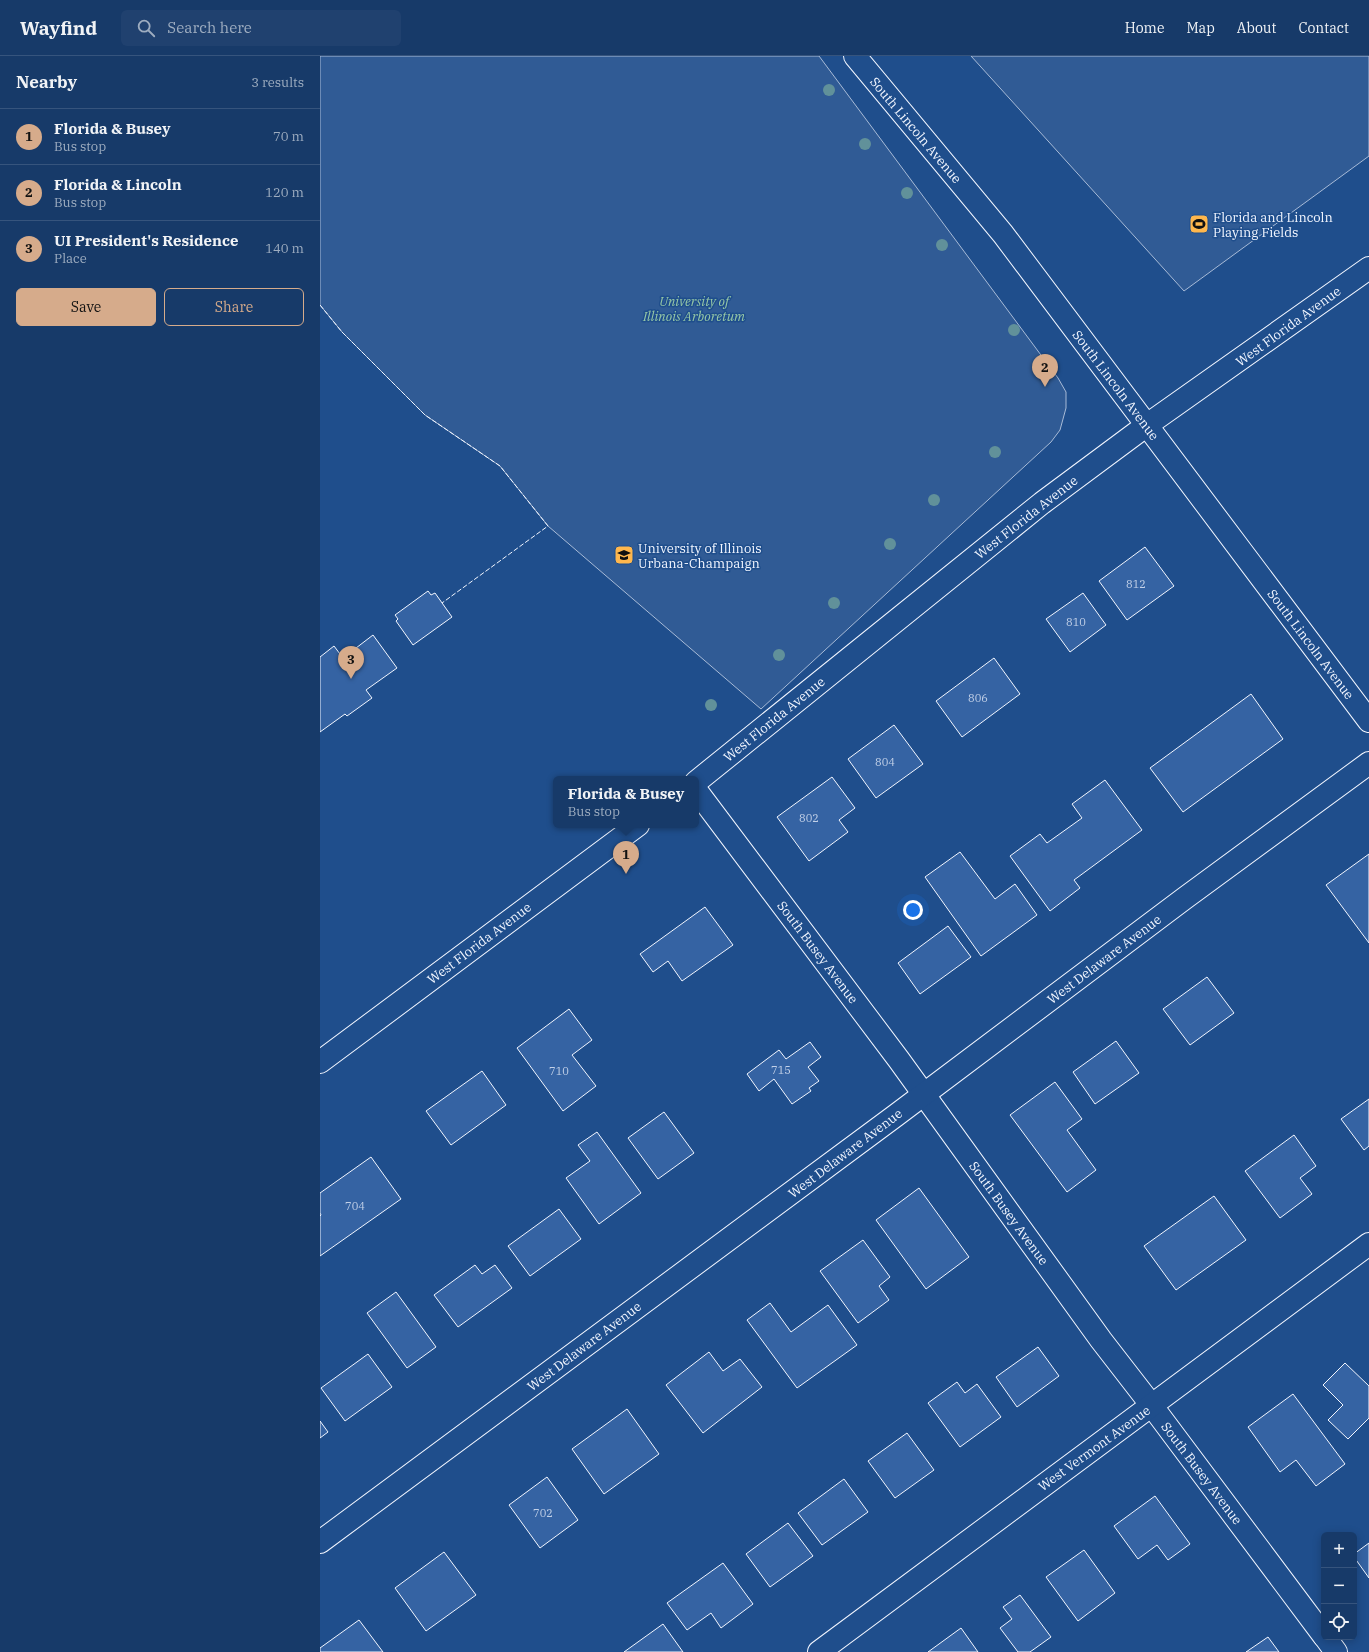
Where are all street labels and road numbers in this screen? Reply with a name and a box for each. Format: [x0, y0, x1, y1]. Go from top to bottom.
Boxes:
street label: South Lincoln Avenue [866, 74, 965, 187]
street label: West Florida Avenue [1232, 283, 1344, 370]
street label: South Lincoln Avenue [1069, 327, 1163, 444]
street label: West Florida Avenue [972, 472, 1081, 563]
street label: South Lincoln Avenue [1264, 586, 1358, 703]
street label: West Florida Avenue [720, 673, 829, 766]
street label: South Busey Avenue [773, 898, 862, 1007]
street label: West Florida Avenue [424, 899, 535, 988]
street label: West Delaware Avenue [1044, 911, 1165, 1008]
street label: West Delaware Avenue [785, 1105, 906, 1202]
street label: South Busey Avenue [965, 1158, 1052, 1269]
street label: West Delaware Avenue [524, 1298, 645, 1395]
street label: West Vermont Avenue [1035, 1402, 1154, 1495]
street label: South Busey Avenue [1157, 1419, 1246, 1528]

